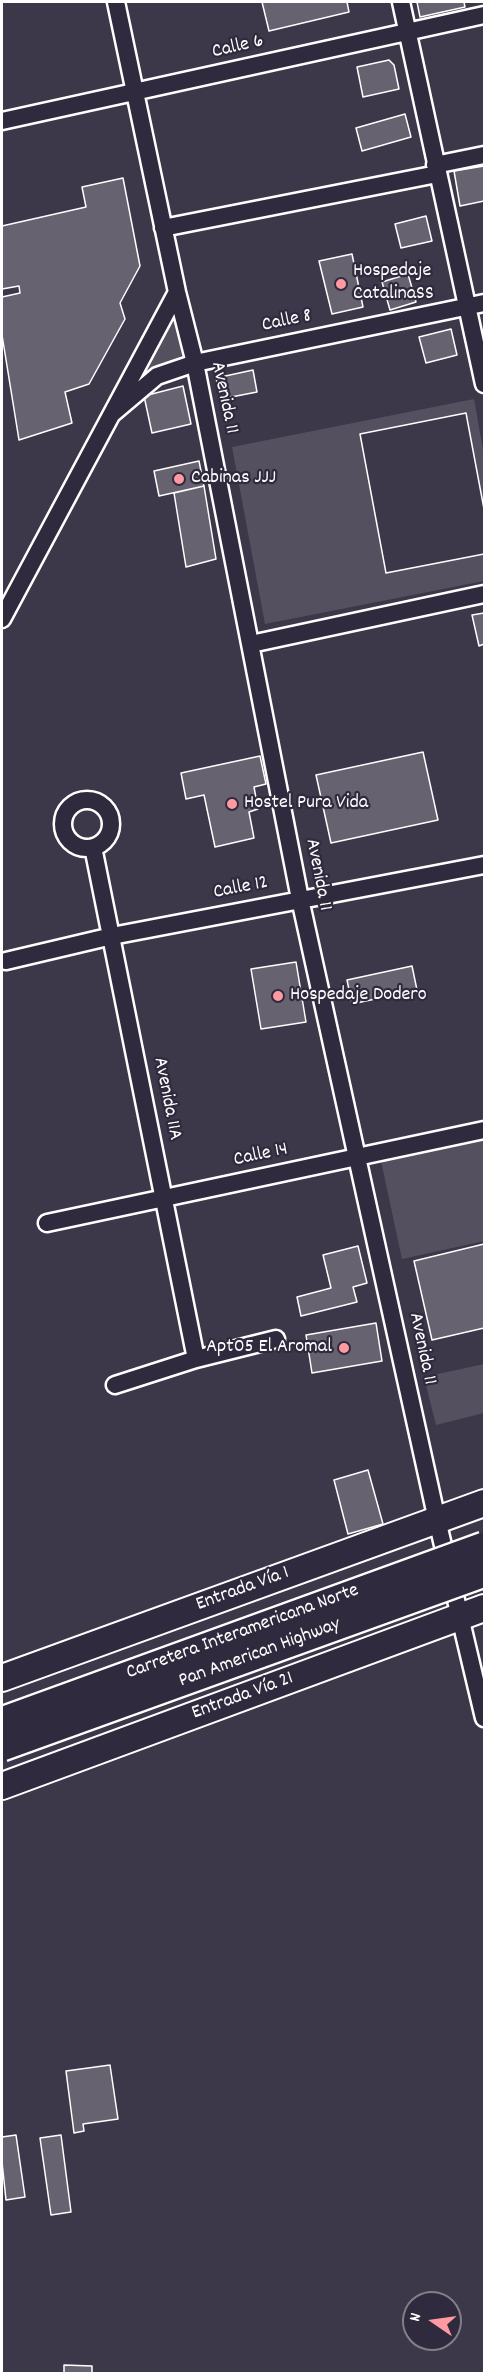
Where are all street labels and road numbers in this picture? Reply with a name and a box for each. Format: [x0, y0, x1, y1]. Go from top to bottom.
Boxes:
street label: Calle 6 [210, 30, 266, 66]
street label: Calle 8 [260, 305, 314, 339]
street label: Avenida 11 [204, 360, 242, 436]
street label: Avenida 11 [298, 837, 336, 913]
street label: Calle 12 [212, 872, 270, 906]
street label: Avenida 11A [146, 1055, 186, 1143]
street label: Calle 14 [232, 1139, 290, 1173]
street label: Avenida 11 [402, 1311, 440, 1387]
street label: Entrada Vía 1 [193, 1562, 293, 1618]
street label: Carretera Interamericana Norte [124, 1580, 362, 1686]
street label: Pan American Highway [176, 1614, 344, 1694]
street label: Entrada Vía 21 [189, 1668, 297, 1726]

